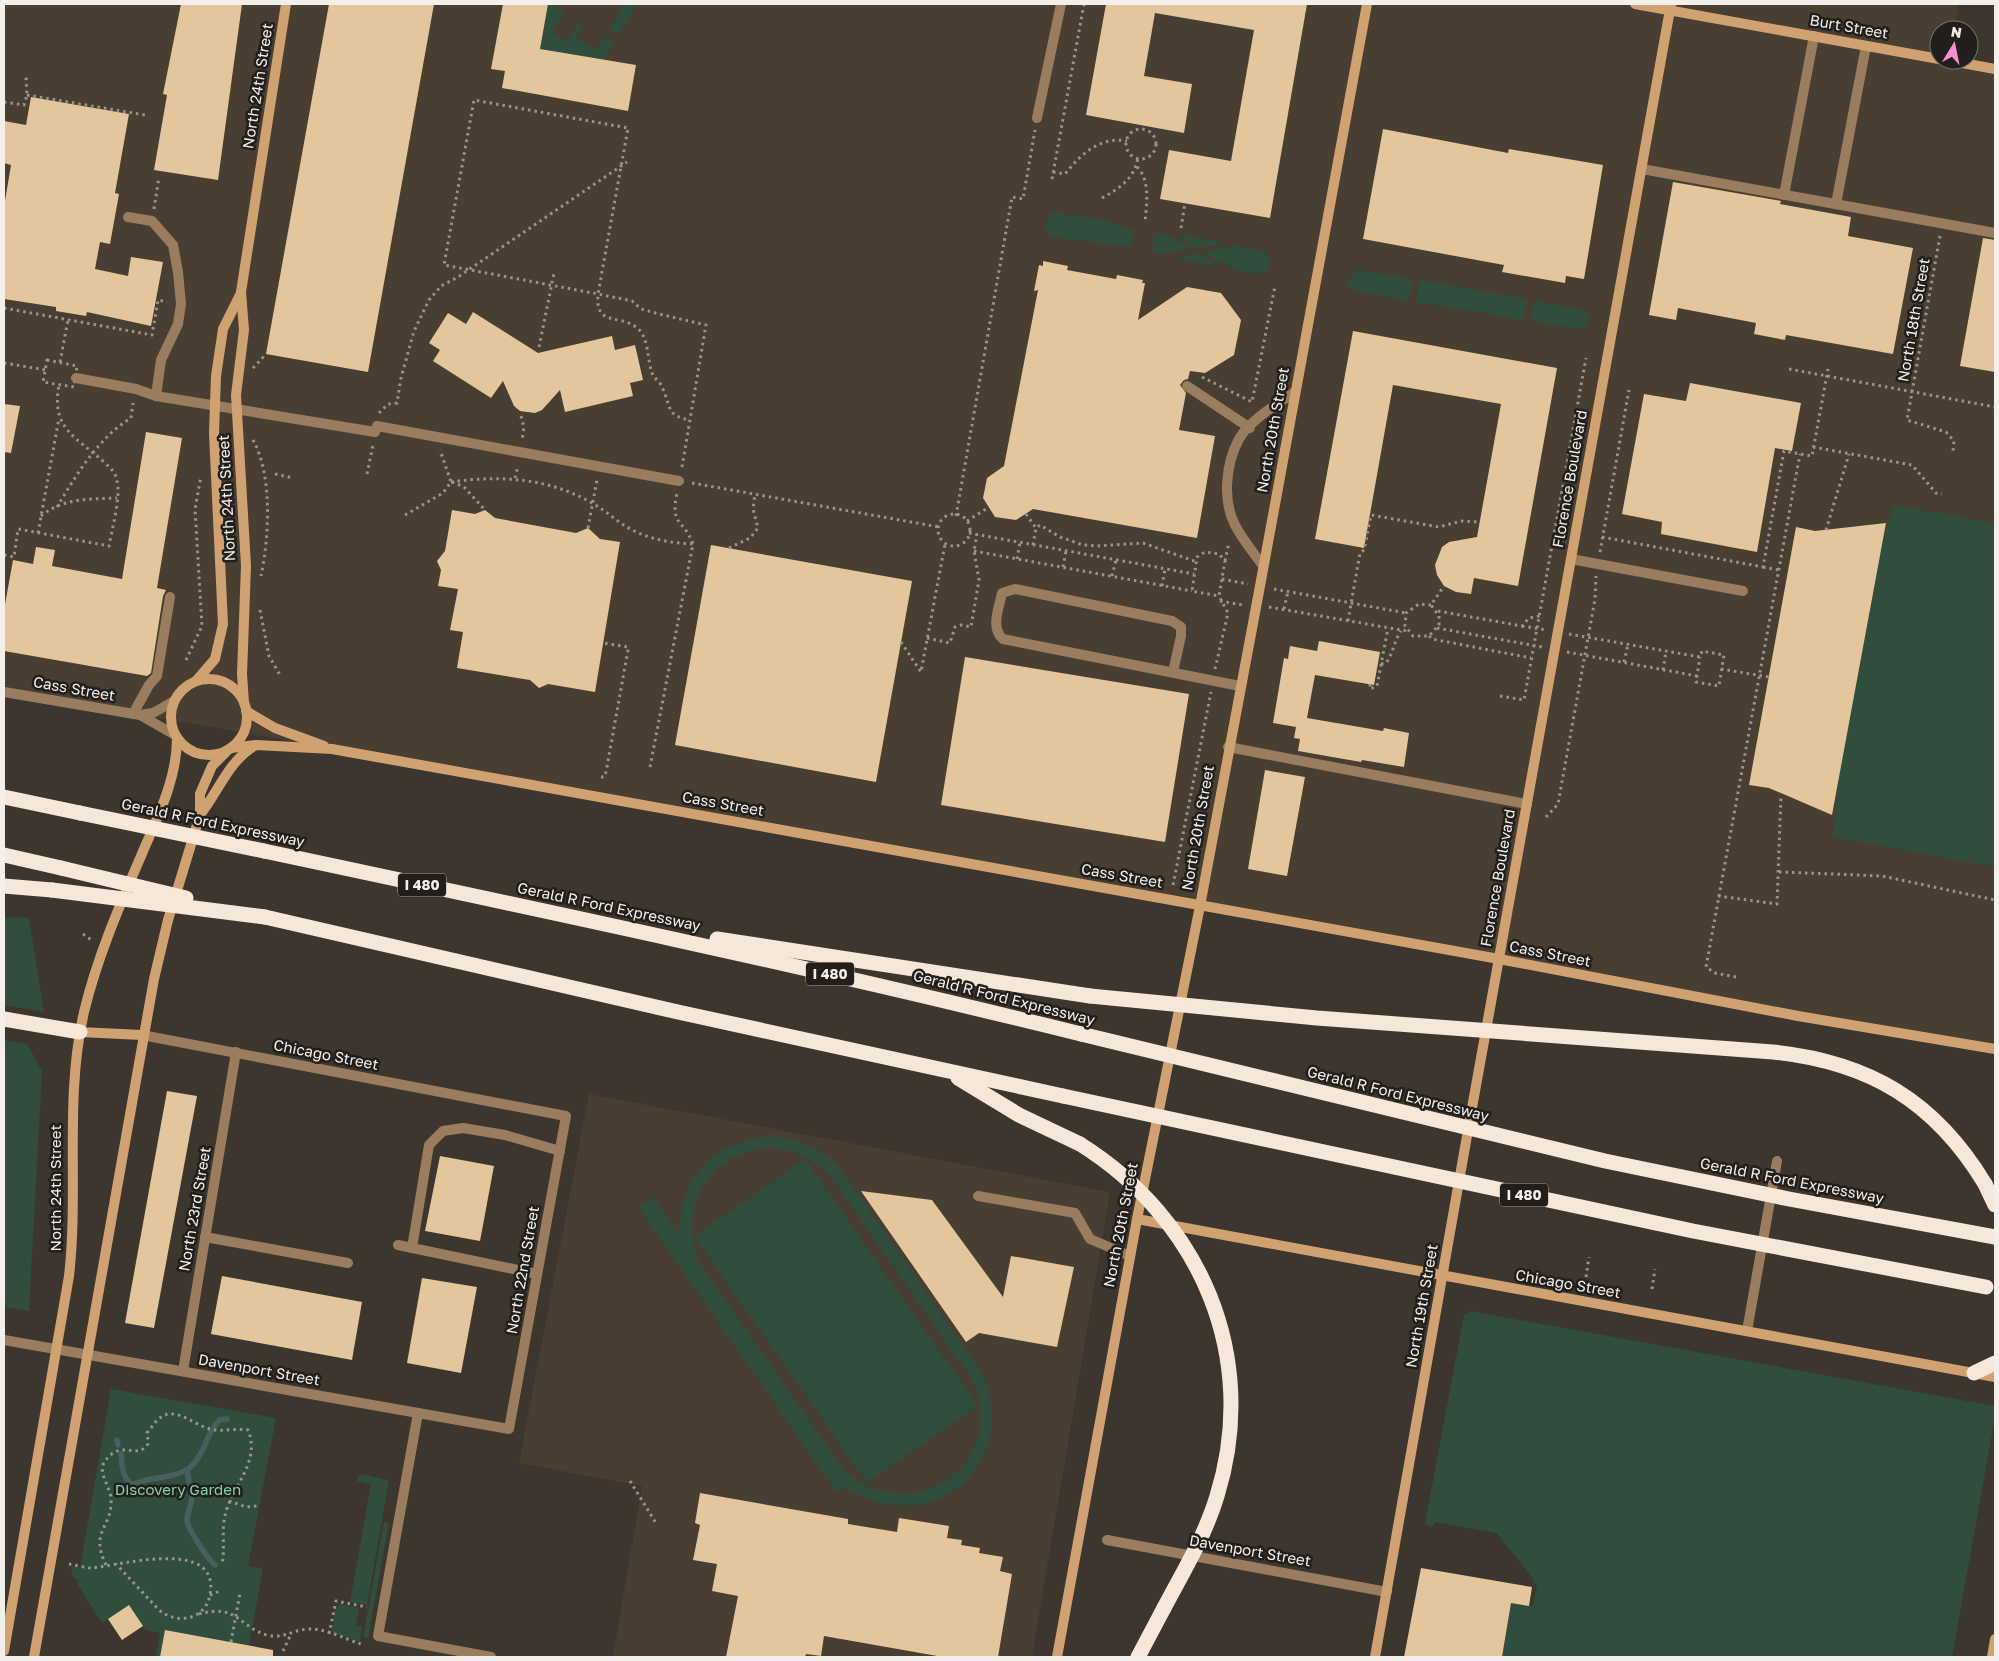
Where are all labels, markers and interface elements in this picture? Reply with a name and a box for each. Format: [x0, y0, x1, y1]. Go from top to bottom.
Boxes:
street label: Burt Street [1808, 10, 1890, 42]
north arrow [1929, 20, 1979, 70]
street label: North 24th Street [238, 22, 276, 150]
text: N [1950, 22, 1963, 41]
street label: North 18th Street [1893, 257, 1933, 383]
street label: North 20th Street [1252, 366, 1292, 494]
street label: Florence Boulevard [1548, 409, 1590, 549]
street label: North 24th Street [214, 434, 238, 562]
street label: Cass Street [32, 672, 116, 704]
street label: North 20th Street [1177, 764, 1217, 892]
street label: Cass Street [681, 787, 765, 819]
street label: Gerald R Ford Expressway [120, 794, 307, 850]
street label: Florence Boulevard [1476, 808, 1518, 948]
street label: Cass Street [1080, 859, 1164, 891]
road number: I 480 [398, 874, 446, 896]
street label: Gerald R Ford Expressway [516, 878, 703, 934]
street label: Cass Street [1508, 936, 1593, 970]
road number: I 480 [806, 962, 854, 986]
street label: Gerald R Ford Expressway [911, 966, 1098, 1029]
street label: Chicago Street [272, 1035, 380, 1073]
street label: Gerald R Ford Expressway [1305, 1062, 1492, 1125]
street label: North 24th Street [46, 1125, 64, 1251]
street label: North 23rd Street [174, 1145, 214, 1272]
street label: Gerald R Ford Expressway [1699, 1153, 1886, 1207]
street label: North 20th Street [1099, 1161, 1141, 1289]
road number: I 480 [1500, 1184, 1548, 1206]
street label: North 22nd Street [502, 1204, 542, 1335]
street label: North 19th Street [1401, 1243, 1441, 1369]
street label: Chicago Street [1514, 1265, 1622, 1301]
street label: Davenport Street [197, 1349, 321, 1389]
park label: Discovery Garden [115, 1480, 241, 1498]
street label: Davenport Street [1188, 1530, 1312, 1570]

